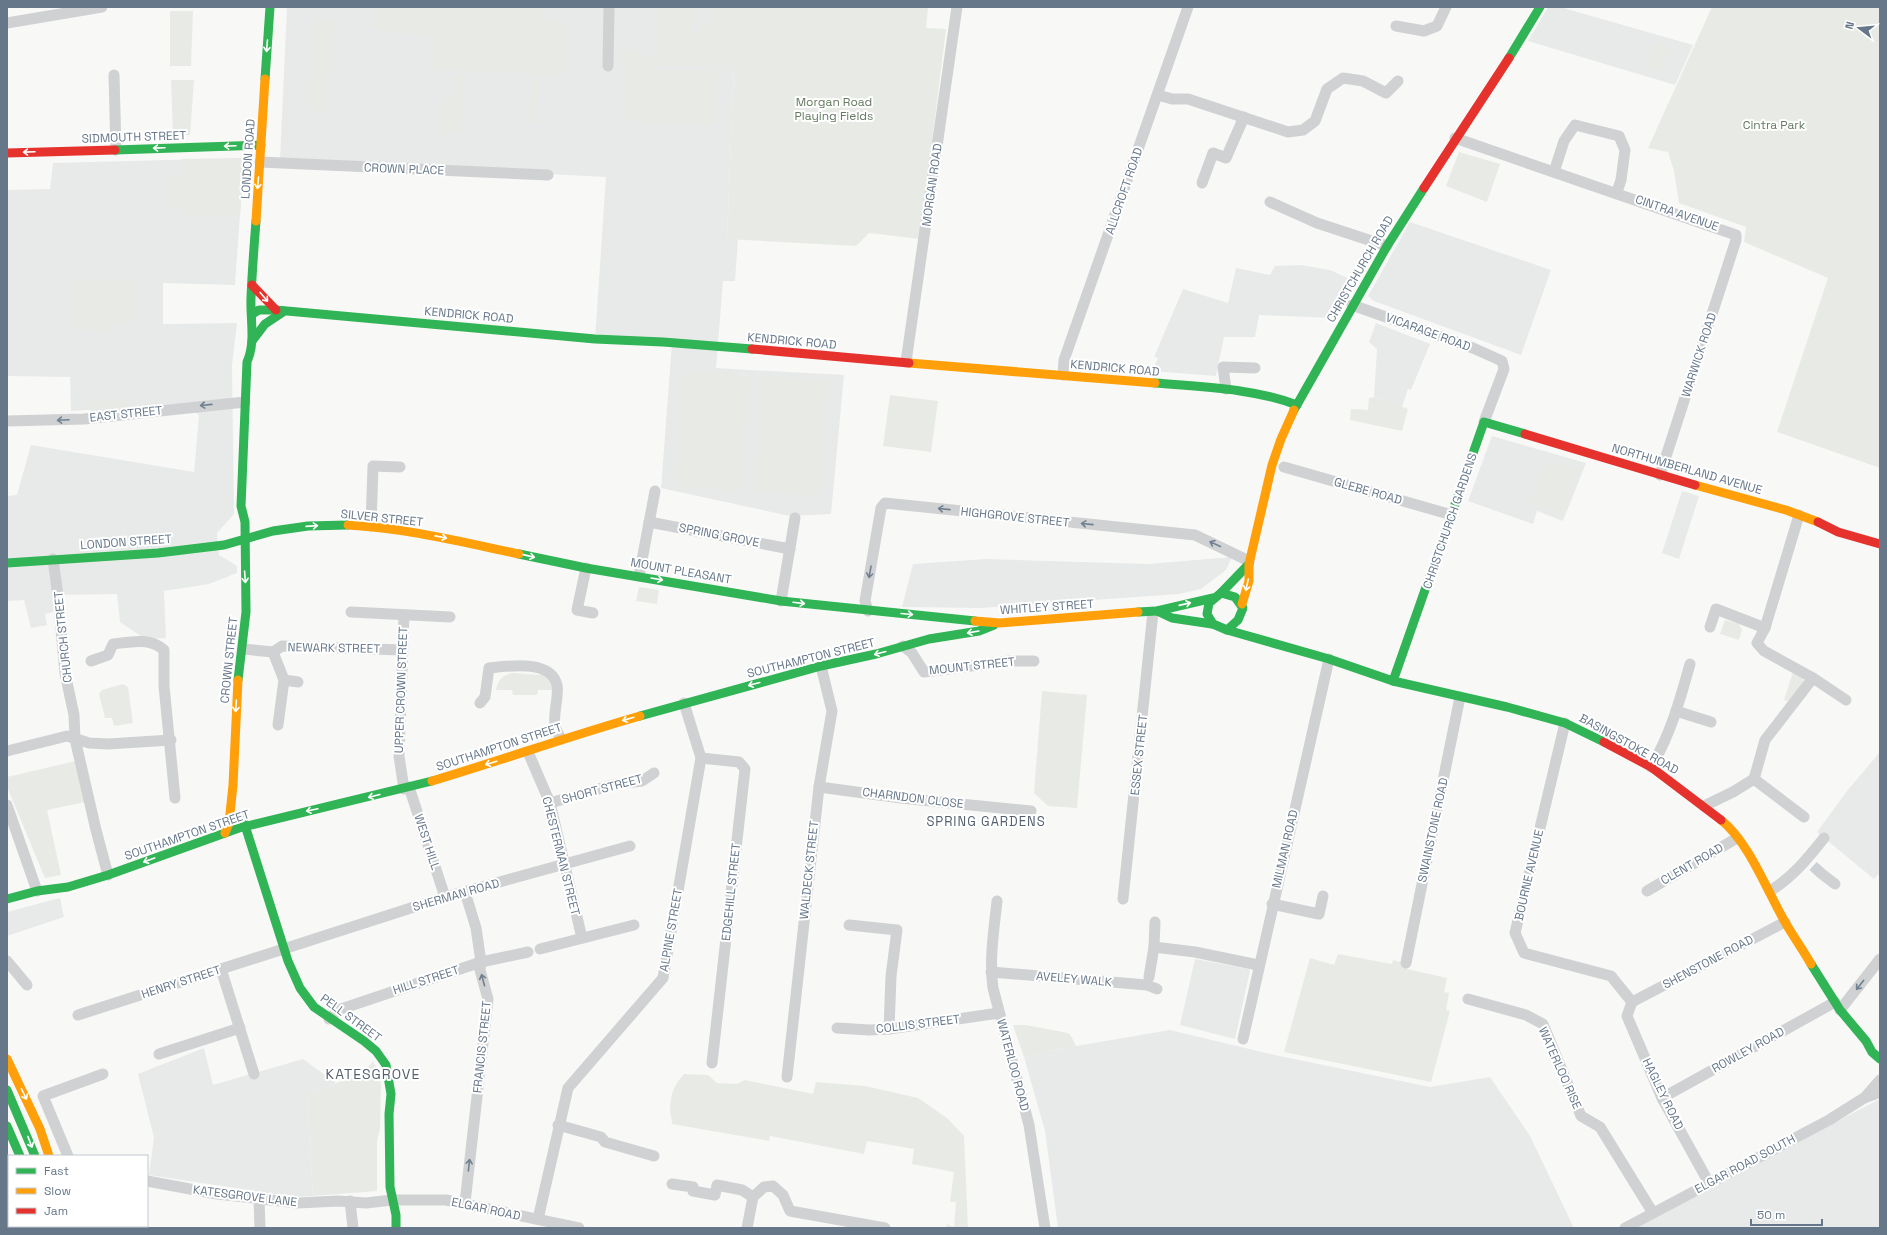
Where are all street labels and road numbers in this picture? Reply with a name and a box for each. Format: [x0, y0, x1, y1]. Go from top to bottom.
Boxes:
street label: LONDON ROAD [237, 118, 259, 200]
street label: SIDMOUTH STREET [81, 127, 187, 147]
street label: MORGAN ROAD [918, 142, 946, 227]
street label: ALLCROFT ROAD [1102, 145, 1146, 237]
street label: CROWN PLACE [364, 160, 445, 178]
street label: CINTRA AVENUE [1633, 191, 1721, 235]
street label: CHRISTCHURCH ROAD [1323, 213, 1397, 325]
street label: KENDRICK ROAD [424, 303, 514, 327]
street label: VICARAGE ROAD [1383, 309, 1473, 355]
street label: WARWICK ROAD [1678, 311, 1720, 399]
street label: KENDRICK ROAD [747, 329, 837, 353]
street label: KENDRICK ROAD [1070, 356, 1160, 380]
street label: EAST STREET [89, 402, 163, 426]
street label: NORTHUMBERLAND AVENUE [1610, 440, 1764, 498]
street label: CHRISTCHURCH GARDENS [1419, 451, 1481, 591]
street label: GLEBE ROAD [1332, 474, 1404, 508]
street label: HIGHGROVE STREET [960, 503, 1070, 531]
street label: SILVER STREET [340, 506, 424, 530]
street label: SPRING GROVE [677, 519, 761, 551]
street label: LONDON STREET [80, 531, 172, 553]
street label: MOUNT PLEASANT [629, 554, 733, 588]
street label: CHURCH STREET [50, 590, 76, 684]
street label: WHITLEY STREET [1000, 596, 1094, 618]
street label: CROWN STREET [216, 616, 242, 704]
street label: UPPER CROWN STREET [391, 626, 411, 754]
street label: SOUTHAMPTON STREET [745, 634, 877, 682]
street label: NEWARK STREET [288, 639, 380, 657]
street label: MOUNT STREET [928, 654, 1016, 678]
street label: BASINGSTOKE ROAD [1576, 710, 1682, 778]
street label: ESSEX STREET [1127, 714, 1151, 796]
street label: SOUTHAMPTON STREET [434, 719, 564, 775]
street label: SHORT STREET [560, 771, 644, 807]
street label: SWAINSTONE ROAD [1414, 776, 1452, 884]
street label: CHARNDON CLOSE [861, 784, 965, 812]
street label: CHESTERMAN STREET [538, 795, 584, 917]
street label: SOUTHAMPTON STREET [122, 806, 252, 864]
street label: MILMAN ROAD [1268, 808, 1302, 890]
street label: WEST HILL [410, 812, 444, 872]
street label: WALDECK STREET [796, 820, 822, 920]
street label: BOURNE AVENUE [1511, 828, 1547, 922]
street label: CLENT ROAD [1658, 840, 1726, 888]
street label: EDGEHILL STREET [718, 842, 744, 942]
street label: SHERMAN ROAD [411, 875, 501, 915]
street label: ALPINE STREET [656, 887, 686, 973]
street label: SHENSTONE ROAD [1660, 931, 1756, 993]
street label: HENRY STREET [139, 962, 223, 1002]
street label: HILL STREET [391, 962, 461, 998]
street label: AVELEY WALK [1035, 968, 1113, 990]
street label: PELL STREET [317, 990, 385, 1046]
street label: FRANCIS STREET [469, 1000, 495, 1094]
street label: COLLIS STREET [875, 1011, 961, 1037]
street label: WATERLOO ROAD [993, 1017, 1033, 1113]
street label: ROWLEY ROAD [1709, 1023, 1787, 1077]
street label: WATERLOO RISE [1535, 1024, 1585, 1112]
street label: HAGLEY ROAD [1639, 1056, 1687, 1133]
street label: ELGAR ROAD SOUTH [1692, 1131, 1798, 1197]
street label: KATESGROVE LANE [192, 1182, 298, 1210]
street label: ELGAR ROAD [450, 1194, 522, 1224]

